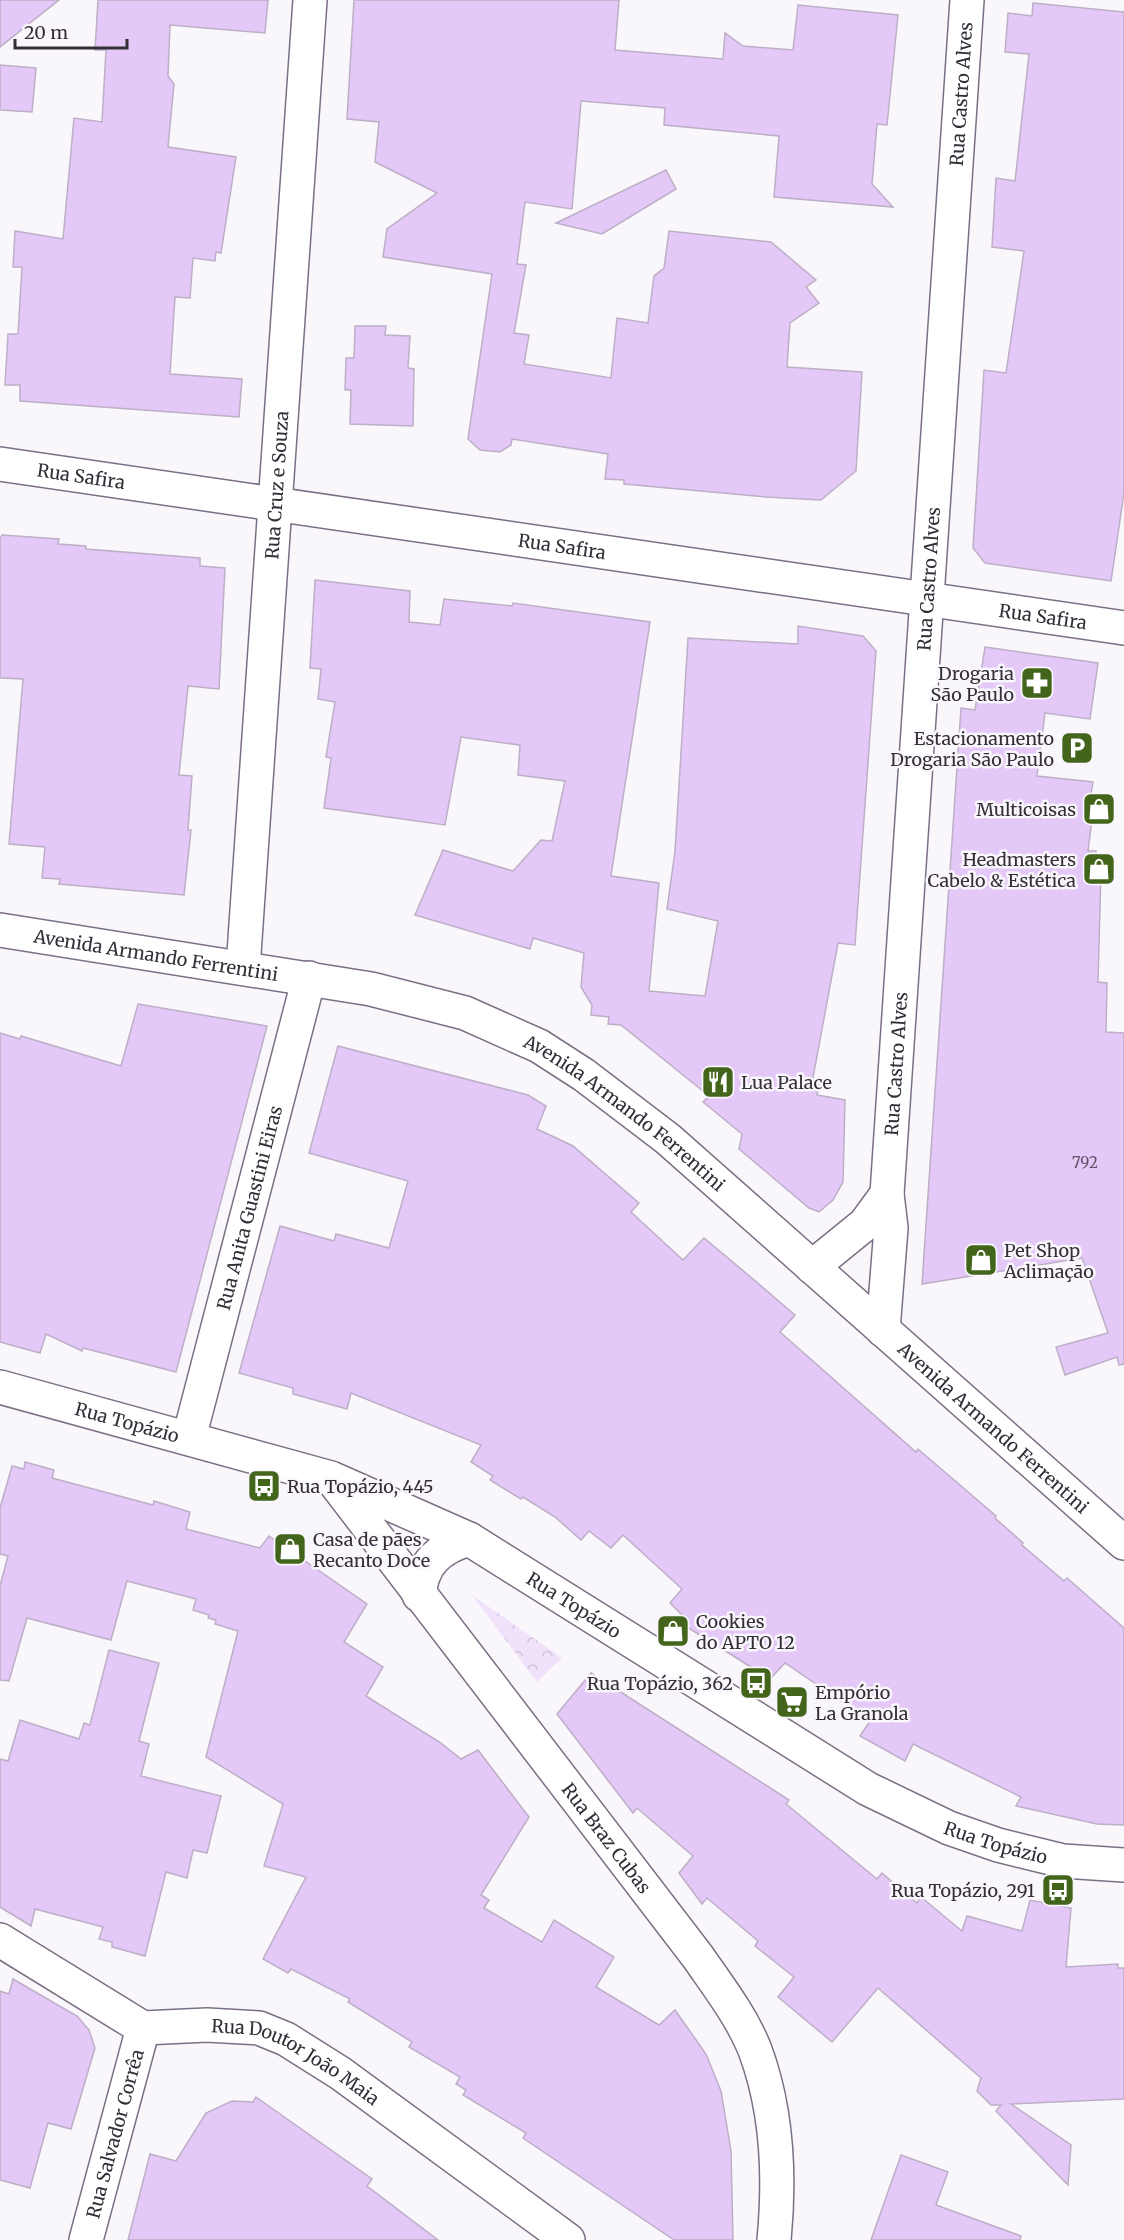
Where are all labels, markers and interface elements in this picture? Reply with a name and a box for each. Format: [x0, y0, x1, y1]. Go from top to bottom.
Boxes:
scale bar [15, 12, 128, 50]
text: 20 m [24, 21, 68, 44]
street label: Rua Castro Alves [944, 21, 977, 167]
street label: Rua Cruz e Souza [260, 410, 293, 560]
street label: Rua Safira [36, 458, 127, 494]
street label: Rua Castro Alves [912, 506, 945, 652]
street label: Rua Safira [517, 528, 608, 564]
street label: Rua Safira [997, 598, 1089, 634]
place label: Drogaria São Paulo [930, 662, 1014, 706]
pharmacy icon: Drogaria São Paulo [1019, 665, 1055, 701]
place label: Estacionamento Drogaria São Paulo [890, 727, 1054, 771]
parking icon: Estacionamento Drogaria São Paulo [1059, 730, 1095, 766]
shop icon: Multicoisas [1081, 791, 1117, 827]
place label: Multicoisas [976, 798, 1076, 821]
place label: Headmasters Cabelo & Estética [928, 848, 1076, 892]
shop icon: Headmasters Cabelo & Estética [1081, 851, 1117, 887]
street label: Avenida Armando Ferrentini [31, 924, 280, 986]
street label: Rua Castro Alves [879, 991, 912, 1137]
street label: Avenida Armando Ferrentini [519, 1029, 730, 1196]
restaurant icon: Lua Palace [700, 1064, 736, 1100]
place label: Lua Palace [741, 1071, 832, 1094]
street label: Rua Anita Guastini Eiras [211, 1103, 287, 1312]
house number: 792 [1072, 1153, 1098, 1172]
place label: Pet Shop Aclimação [1003, 1239, 1094, 1283]
shop icon: Pet Shop Aclimação [963, 1242, 999, 1278]
street label: Avenida Armando Ferrentini [893, 1336, 1094, 1518]
street label: Rua Topázio [73, 1397, 182, 1447]
bus stop icon: Rua Topázio, 445 [246, 1468, 282, 1504]
place label: Rua Topázio, 445 [287, 1475, 433, 1498]
place label: Casa de pães Recanto Doce [313, 1528, 430, 1572]
shop icon: Casa de pães Recanto Doce [272, 1531, 308, 1567]
street label: Rua Topázio [523, 1567, 625, 1643]
place label: Cookies do APTO 12 [696, 1610, 795, 1654]
shop icon: Cookies do APTO 12 [655, 1613, 691, 1649]
bus stop icon: Rua Topázio, 362 [738, 1665, 774, 1701]
place label: Rua Topázio, 362 [587, 1672, 733, 1695]
place label: Empório La Granola [815, 1681, 909, 1725]
supermarket icon: Empório La Granola [774, 1684, 810, 1720]
street label: Rua Braz Cubas [557, 1778, 657, 1898]
street label: Rua Topázio [941, 1816, 1050, 1868]
bus stop icon: Rua Topázio, 291 [1040, 1872, 1076, 1908]
place label: Rua Topázio, 291 [891, 1879, 1035, 1902]
street label: Rua Doutor João Maia [211, 2014, 385, 2110]
street label: Rua Salvador Corrêa [81, 2046, 148, 2221]

